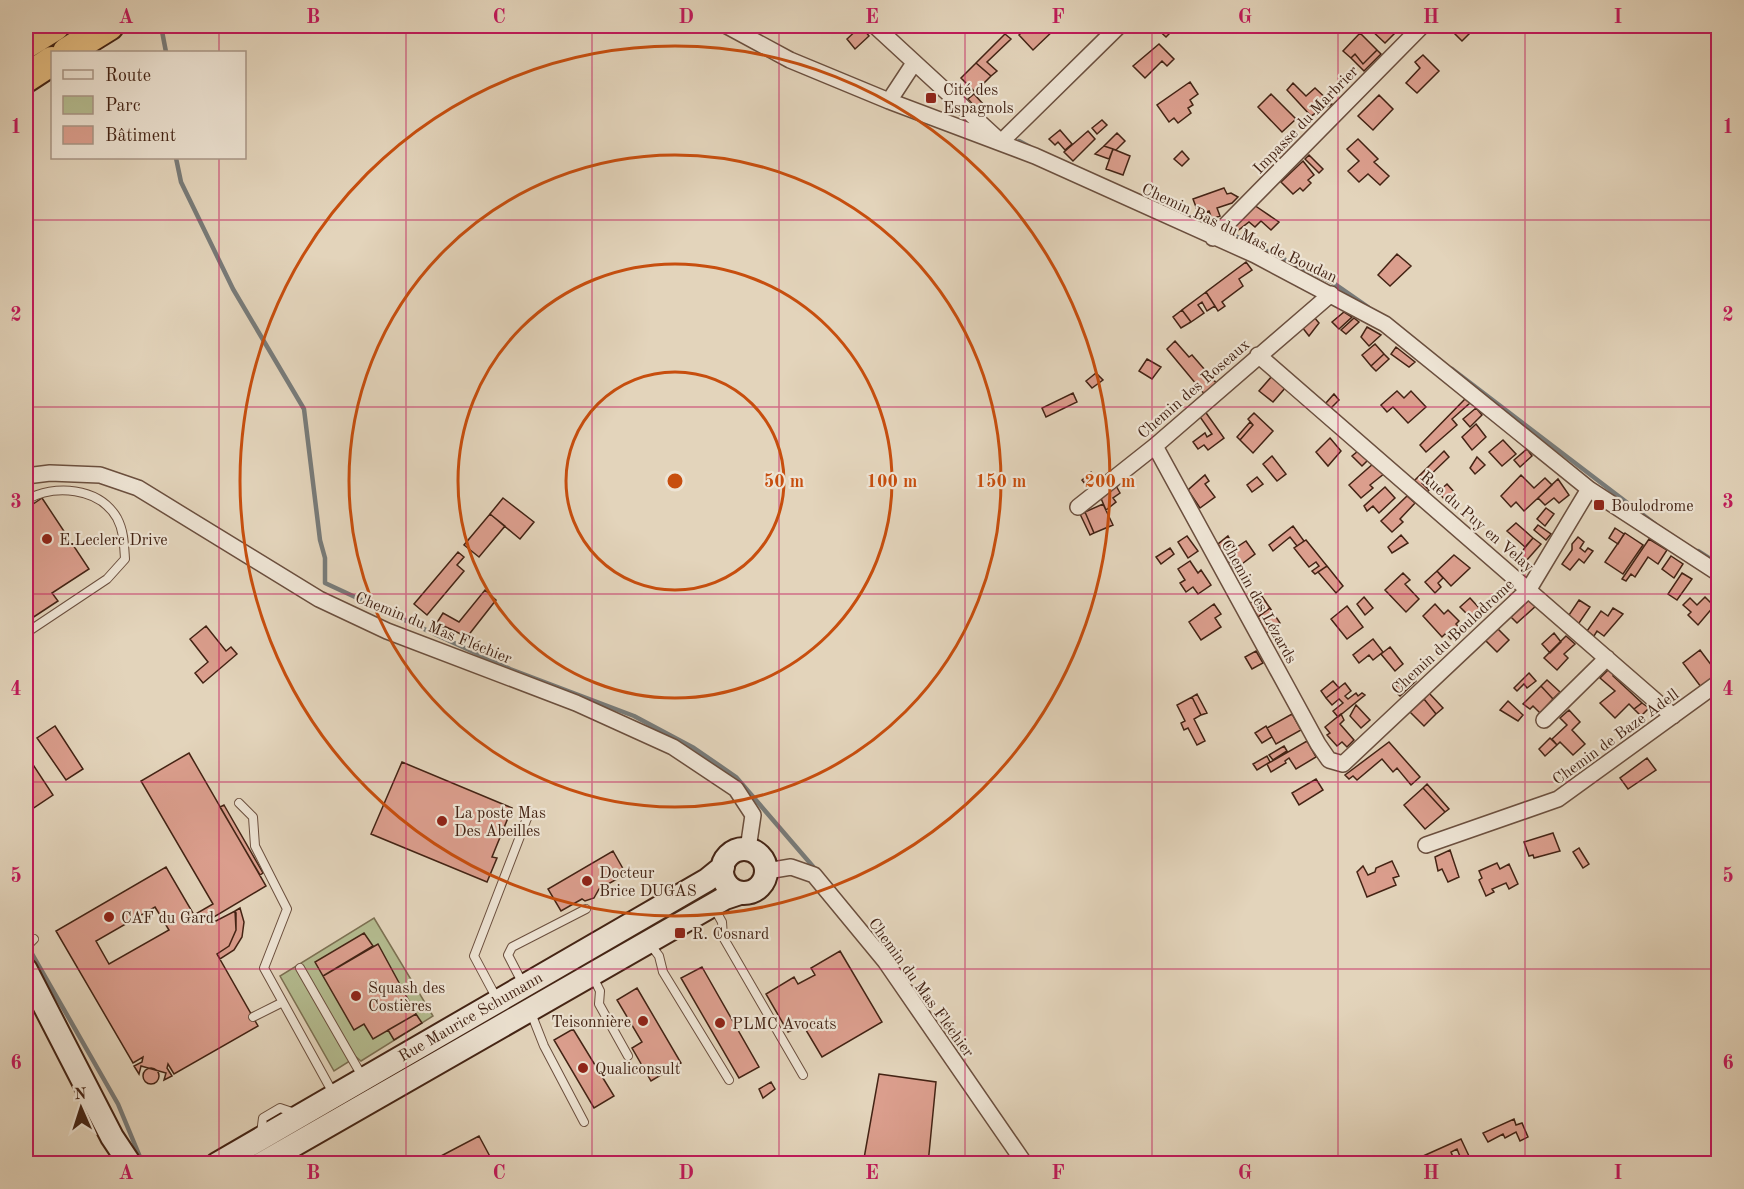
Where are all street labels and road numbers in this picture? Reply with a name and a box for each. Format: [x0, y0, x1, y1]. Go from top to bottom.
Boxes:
street label: Impasse du Marbrier [1251, 63, 1362, 177]
street label: Chemin Bas du Mas de Boudan [1139, 181, 1340, 286]
street label: Chemin des Roseaux [1135, 337, 1253, 442]
street label: Rue du Puy en Velay [1417, 469, 1537, 576]
street label: Chemin des Lézards [1218, 537, 1299, 667]
street label: Chemin du Boulodrome [1389, 577, 1518, 698]
street label: Chemin du Mas Fléchier [353, 590, 514, 668]
street label: Chemin de Baze Adell [1550, 687, 1682, 789]
street label: Chemin du Mas Fléchier [865, 916, 976, 1061]
street label: Rue Maurice Schumann [396, 970, 546, 1066]

